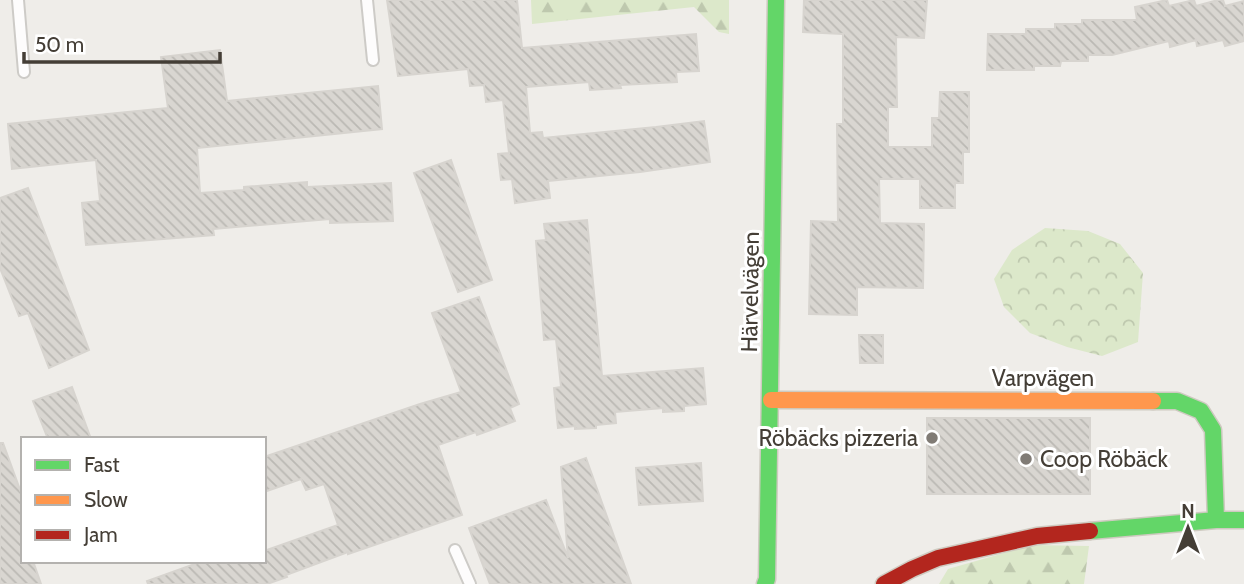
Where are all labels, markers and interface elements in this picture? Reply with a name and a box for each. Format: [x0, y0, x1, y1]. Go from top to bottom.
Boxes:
scale bar [24, 21, 220, 65]
text: 50 m [35, 32, 84, 57]
street label: Härvelvägen [735, 231, 765, 353]
street label: Varpvägen [992, 364, 1094, 392]
place label: Röbäcks pizzeria [759, 424, 918, 452]
marker: Röbäcks pizzeria [924, 430, 940, 446]
legend [21, 437, 266, 563]
place label: Coop Röbäck [1040, 445, 1168, 473]
marker: Coop Röbäck [1018, 451, 1034, 467]
text: Fast [84, 452, 120, 477]
text: Slow [84, 487, 128, 512]
north arrow [1153, 493, 1223, 563]
text: N [1181, 500, 1195, 523]
text: Jam [83, 522, 118, 547]

